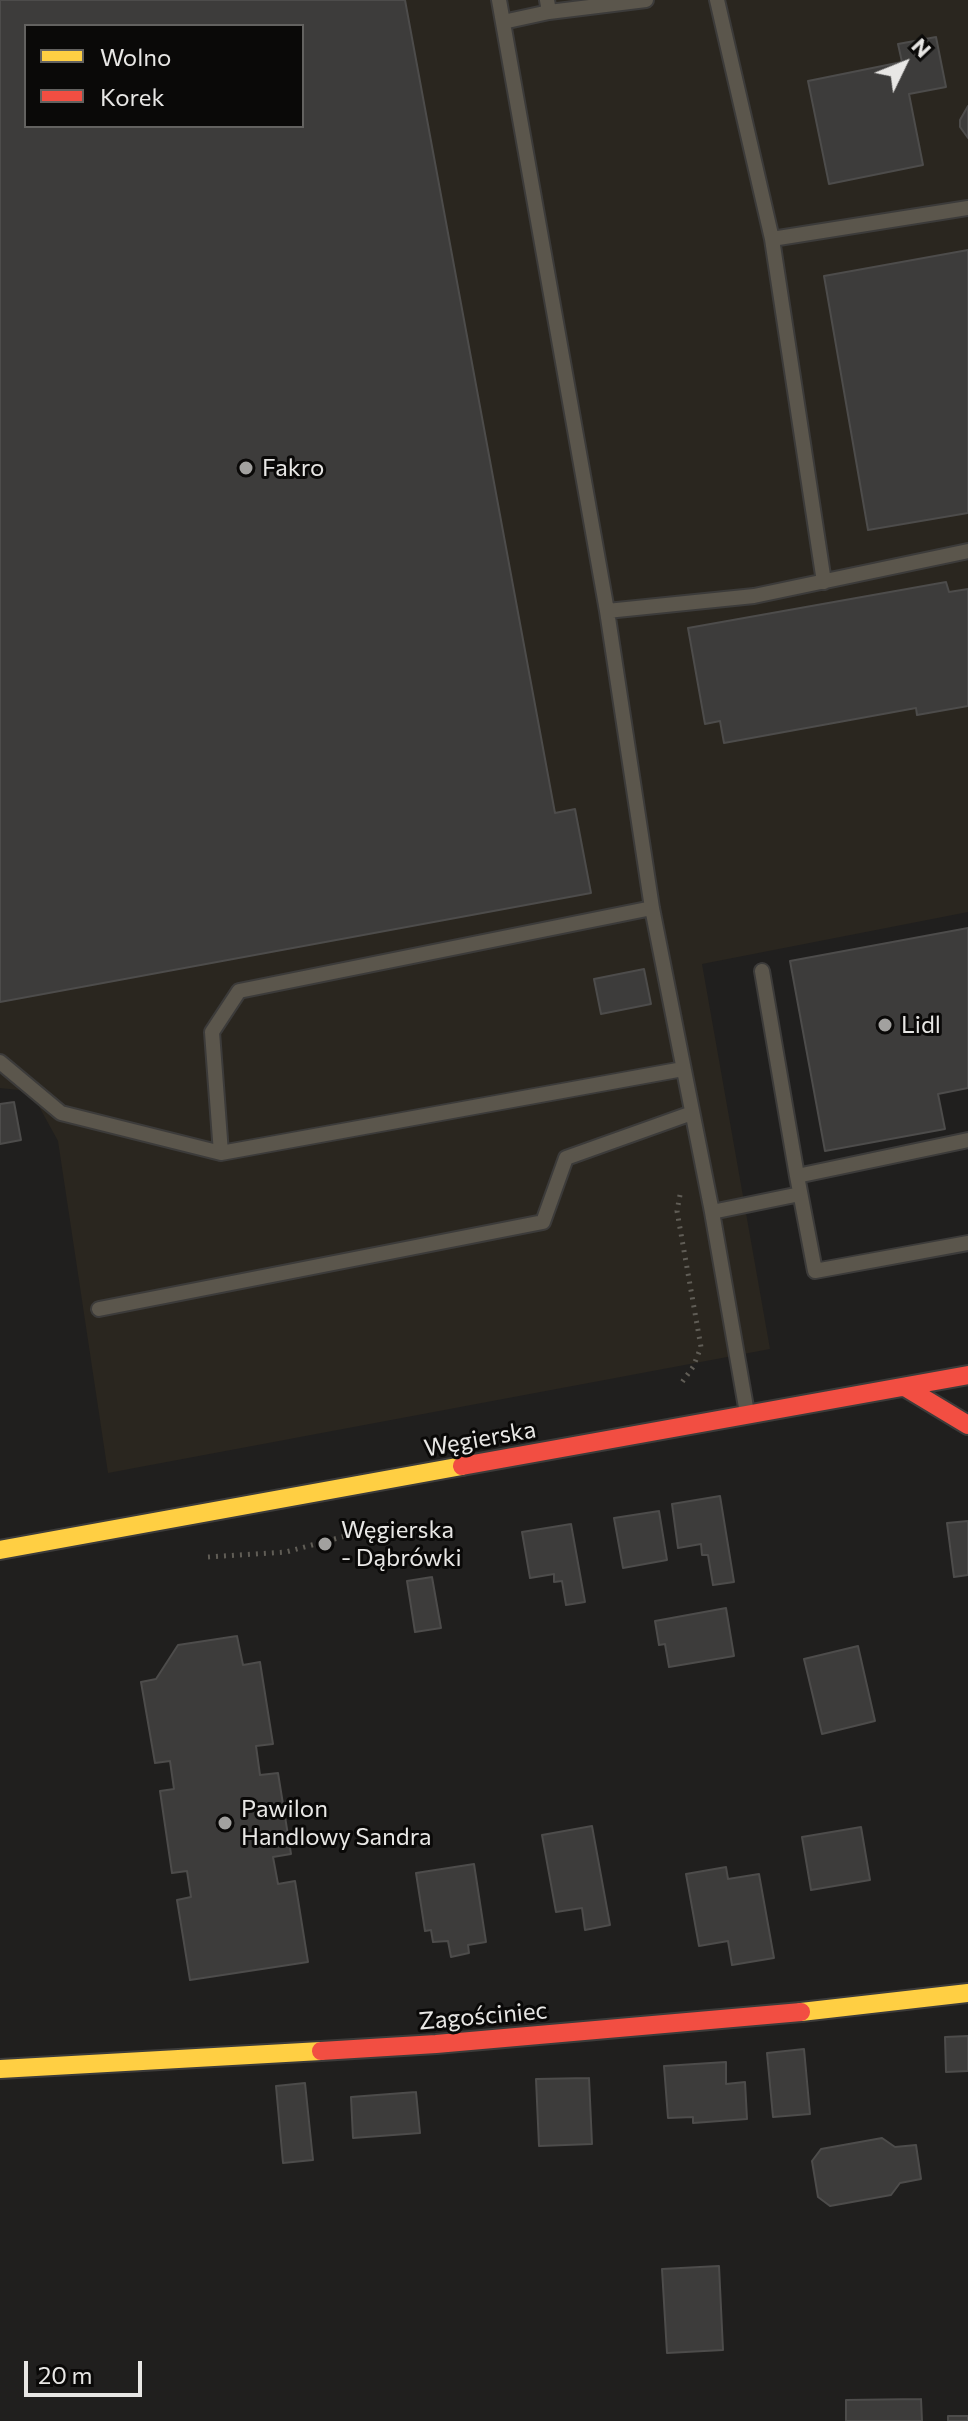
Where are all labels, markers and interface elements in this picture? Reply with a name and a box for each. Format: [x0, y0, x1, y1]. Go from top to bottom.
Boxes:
legend [24, 24, 304, 128]
north arrow [864, 24, 944, 104]
text: N [906, 32, 937, 63]
text: Wolno [100, 42, 171, 71]
text: Korek [100, 82, 164, 111]
place label: Fakro [262, 454, 324, 482]
marker: Fakro [237, 459, 255, 477]
place label: Lidl [901, 1011, 941, 1039]
marker: Lidl [876, 1016, 894, 1034]
street label: Węgierska [422, 1415, 538, 1463]
place label: Węgierska - Dąbrówki [341, 1516, 462, 1572]
marker: Węgierska - Dąbrówki [316, 1535, 334, 1553]
place label: Pawilon Handlowy Sandra [241, 1795, 432, 1851]
marker: Pawilon Handlowy Sandra [216, 1814, 234, 1832]
street label: Zagościniec [418, 1996, 548, 2036]
scale bar [28, 2345, 146, 2395]
text: 20 m [38, 2360, 92, 2389]

